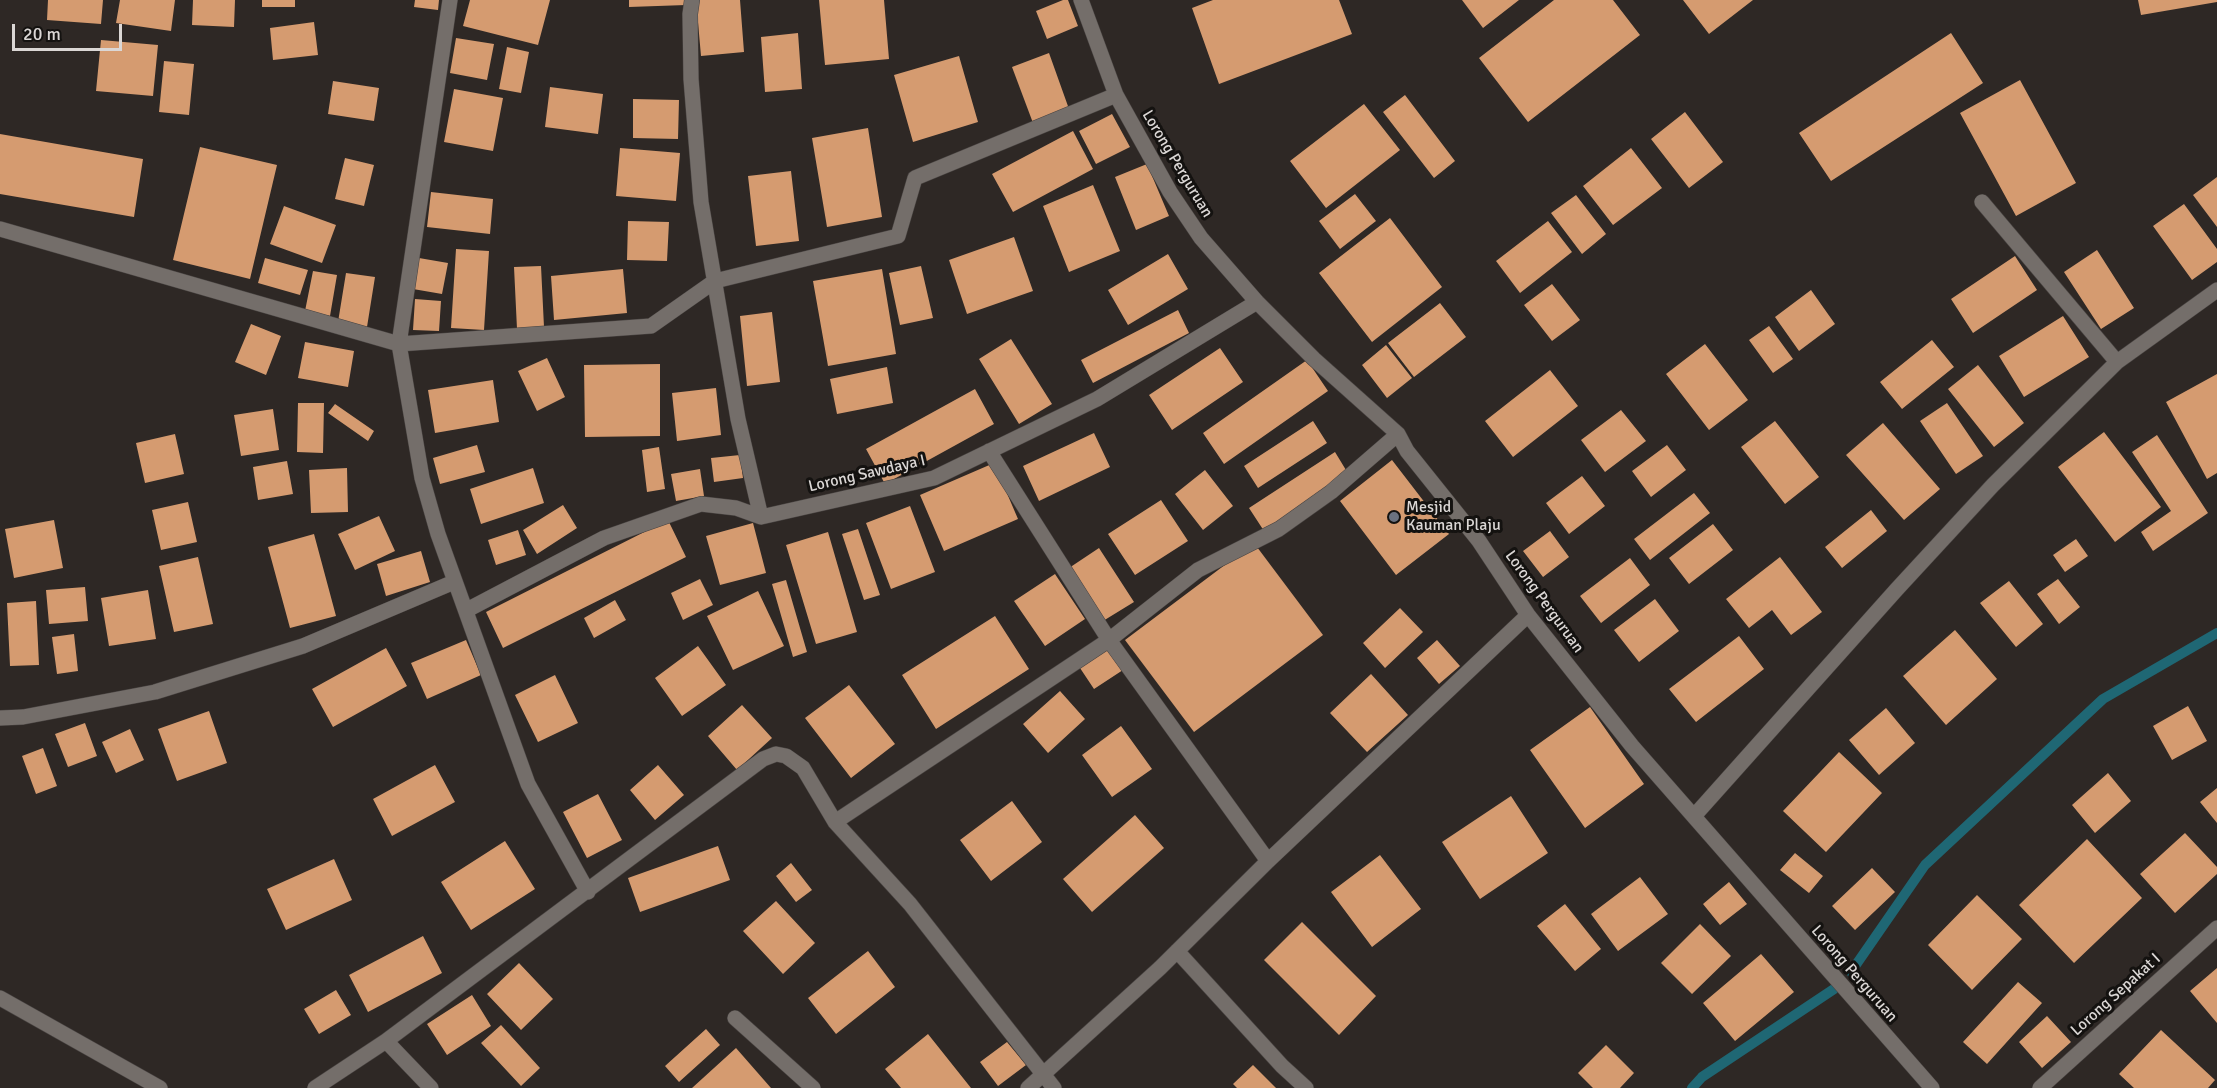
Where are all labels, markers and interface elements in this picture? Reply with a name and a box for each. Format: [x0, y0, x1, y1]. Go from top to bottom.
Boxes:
scale bar [15, 12, 124, 50]
text: 20 m [23, 23, 61, 45]
street label: Lorong Perguruan [1137, 107, 1217, 221]
street label: Lorong Sawdaya I [807, 451, 927, 497]
place label: Mesjid Kauman Plaju [1406, 498, 1501, 536]
marker: Mesjid Kauman Plaju [1387, 510, 1401, 524]
street label: Lorong Perguruan [1500, 547, 1588, 657]
street label: Lorong Perguruan [1807, 922, 1901, 1026]
street label: Lorong Sepakat I [2067, 950, 2165, 1040]

